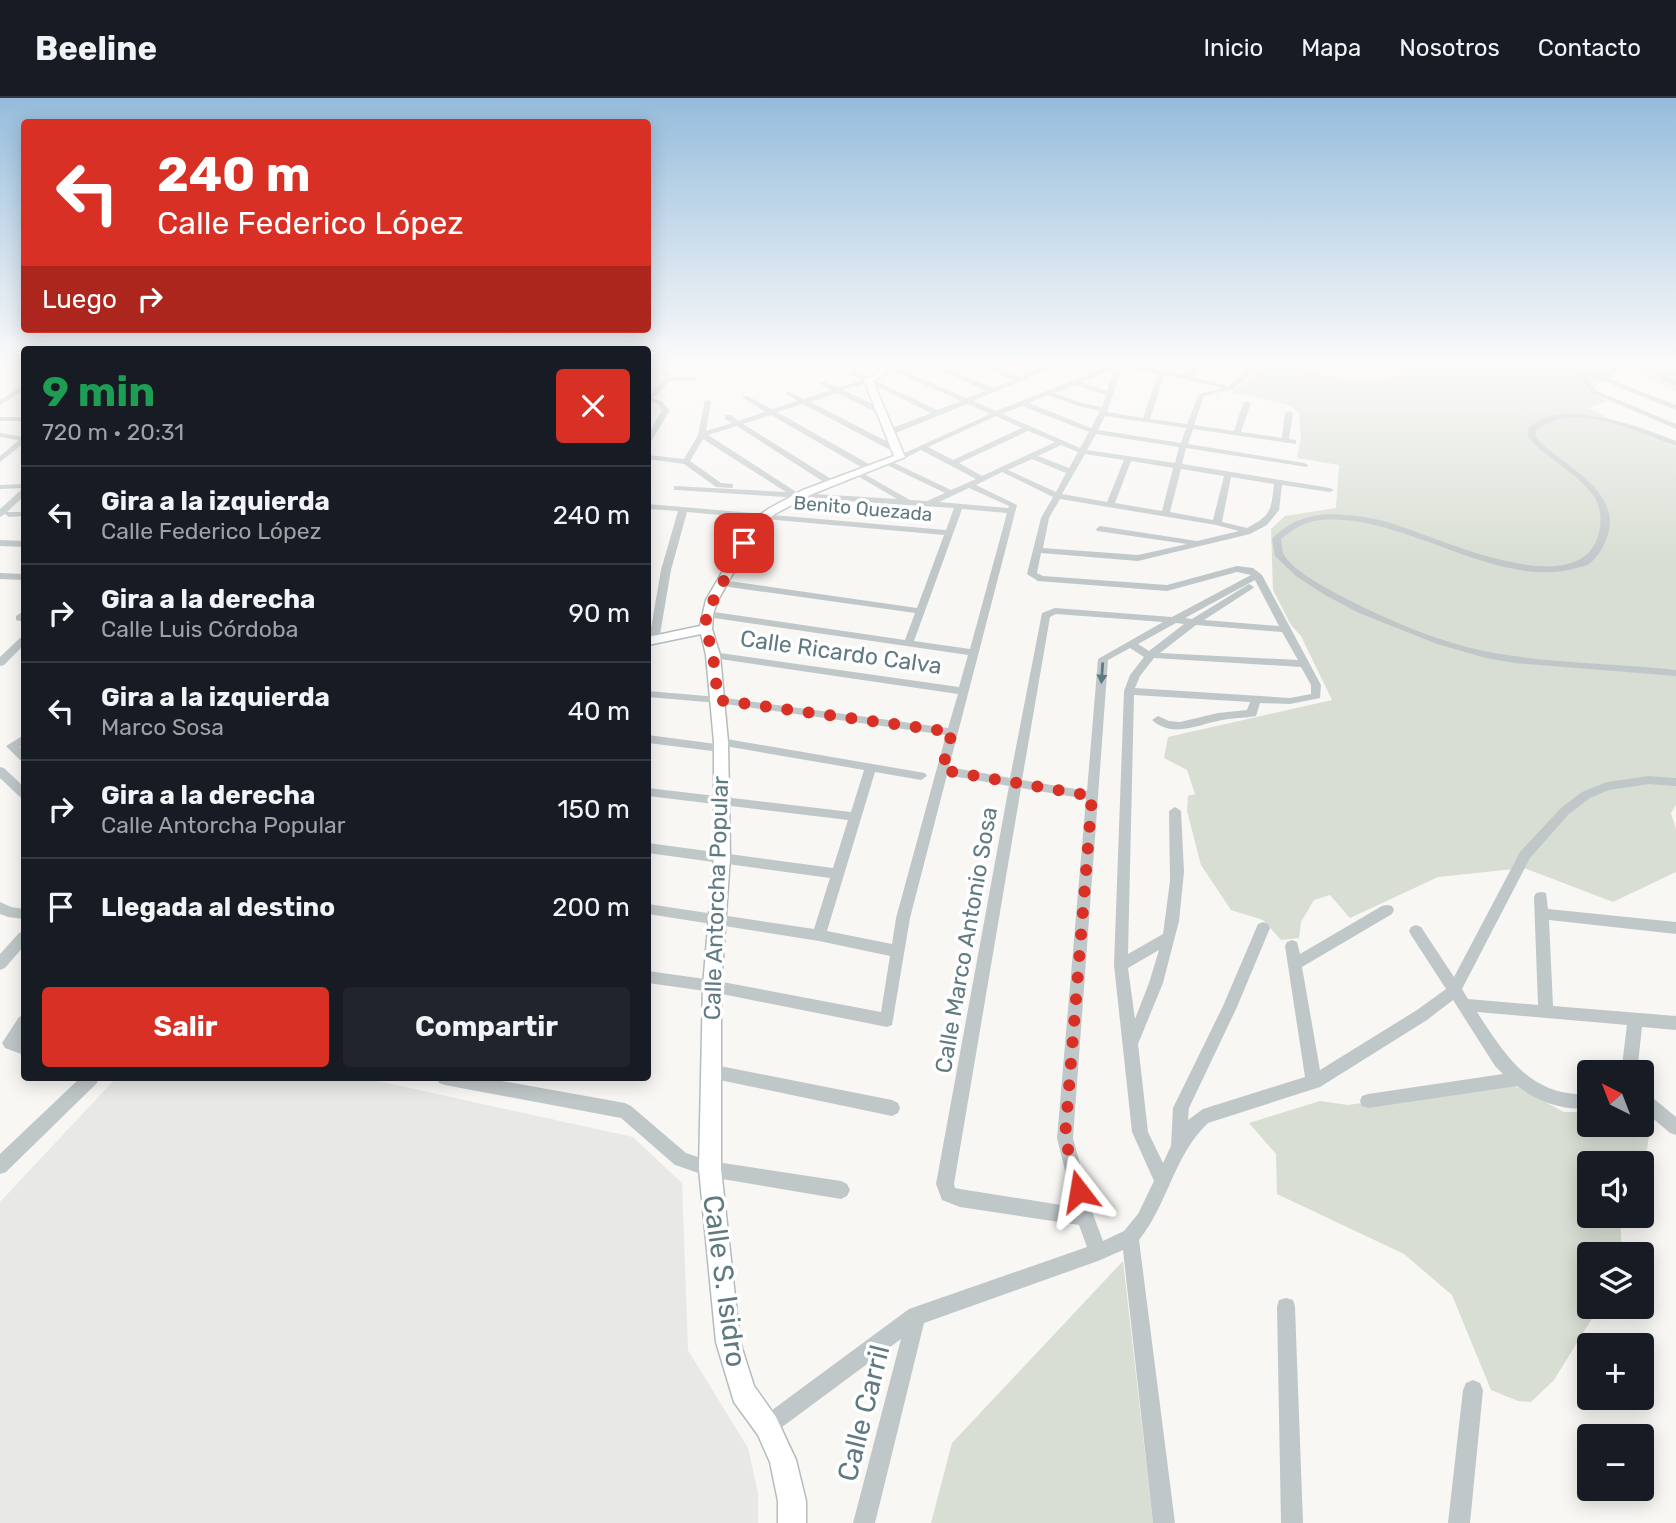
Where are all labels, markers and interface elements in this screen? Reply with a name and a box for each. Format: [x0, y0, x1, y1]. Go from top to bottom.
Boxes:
text: Beeline [35, 29, 157, 68]
text: Inicio [1204, 34, 1263, 62]
text: Mapa [1301, 34, 1361, 62]
text: Nosotros [1399, 34, 1500, 62]
text: Contacto [1538, 34, 1641, 62]
text: 240 m [157, 145, 311, 203]
icon: left [42, 147, 133, 238]
text: Calle Federico López [157, 204, 464, 242]
icon: right [131, 280, 169, 318]
text: Luego [42, 284, 117, 315]
text: 9 min [42, 367, 155, 417]
button: close [556, 369, 630, 443]
text: 720 m · 20:31 [42, 418, 184, 446]
text: Gira a la izquierda [101, 486, 330, 517]
street label: Benito Quezada [793, 491, 933, 526]
icon: left [42, 496, 80, 534]
text: 240 m [553, 500, 630, 531]
pin [714, 513, 774, 573]
text: Calle Federico López [101, 517, 321, 545]
icon: arrive [725, 524, 763, 562]
text: Gira a la derecha [101, 584, 315, 615]
icon: right [42, 594, 80, 632]
text: 90 m [569, 598, 630, 629]
text: Calle Luis Córdoba [101, 615, 298, 643]
street label: Calle Ricardo Calva [738, 624, 944, 680]
one-way arrow [1096, 662, 1107, 684]
text: Gira a la izquierda [101, 682, 330, 713]
icon: left [42, 692, 80, 730]
text: 40 m [568, 696, 630, 727]
text: Marco Sosa [101, 713, 224, 741]
street label: Calle Antorcha Popular [698, 775, 734, 1021]
text: Gira a la derecha [101, 780, 315, 811]
icon: right [42, 790, 80, 828]
text: 150 m [557, 794, 630, 825]
street label: Calle Marco Antonio Sosa [929, 805, 1003, 1075]
text: Calle Antorcha Popular [101, 811, 345, 839]
icon: arrive [42, 888, 80, 926]
text: Llegada al destino [101, 892, 335, 923]
text: 200 m [552, 892, 630, 923]
button: Salir [42, 987, 329, 1067]
button: Compartir [343, 987, 630, 1067]
north arrow [1577, 1060, 1654, 1138]
map controls [1577, 1060, 1654, 1501]
button: sound [1577, 1151, 1654, 1228]
position arrow [1042, 1154, 1116, 1228]
street label: Calle S. Isidro [696, 1193, 753, 1369]
button: layers [1577, 1242, 1654, 1319]
button: + [1577, 1333, 1654, 1410]
street label: Calle Carril [831, 1342, 896, 1485]
button: − [1577, 1424, 1654, 1501]

